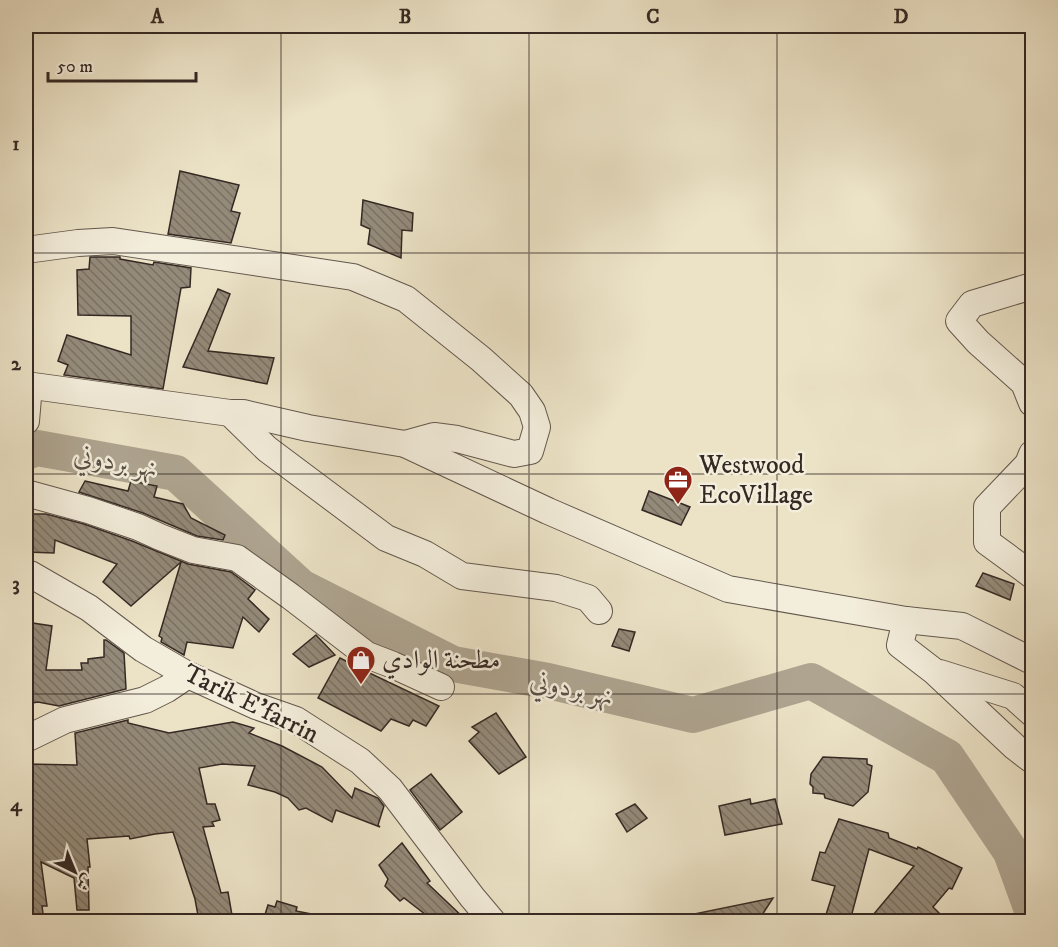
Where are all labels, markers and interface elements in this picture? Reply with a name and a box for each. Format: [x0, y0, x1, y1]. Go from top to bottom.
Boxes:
text: A [150, 5, 165, 30]
text: B [399, 5, 411, 30]
text: C [646, 5, 660, 30]
text: D [894, 5, 909, 30]
scale bar [48, 45, 196, 83]
text: 50 m [57, 56, 93, 78]
text: 1 [12, 132, 20, 157]
text: 2 [11, 352, 22, 377]
water label: نهر بردوني [70, 438, 161, 490]
place label: Westwood EcoVillage [698, 449, 813, 512]
office icon: Westwood EcoVillage [662, 464, 694, 506]
text: 3 [12, 572, 20, 597]
shop icon: مطحنة الوادي [345, 644, 377, 686]
place label: مطحنة الوادي [382, 644, 500, 680]
street label: Tarik E'farrin [178, 657, 325, 751]
water label: نهر بردوني [526, 664, 617, 718]
text: 4 [10, 793, 23, 818]
north arrow [45, 842, 105, 902]
text: ش [72, 870, 97, 895]

